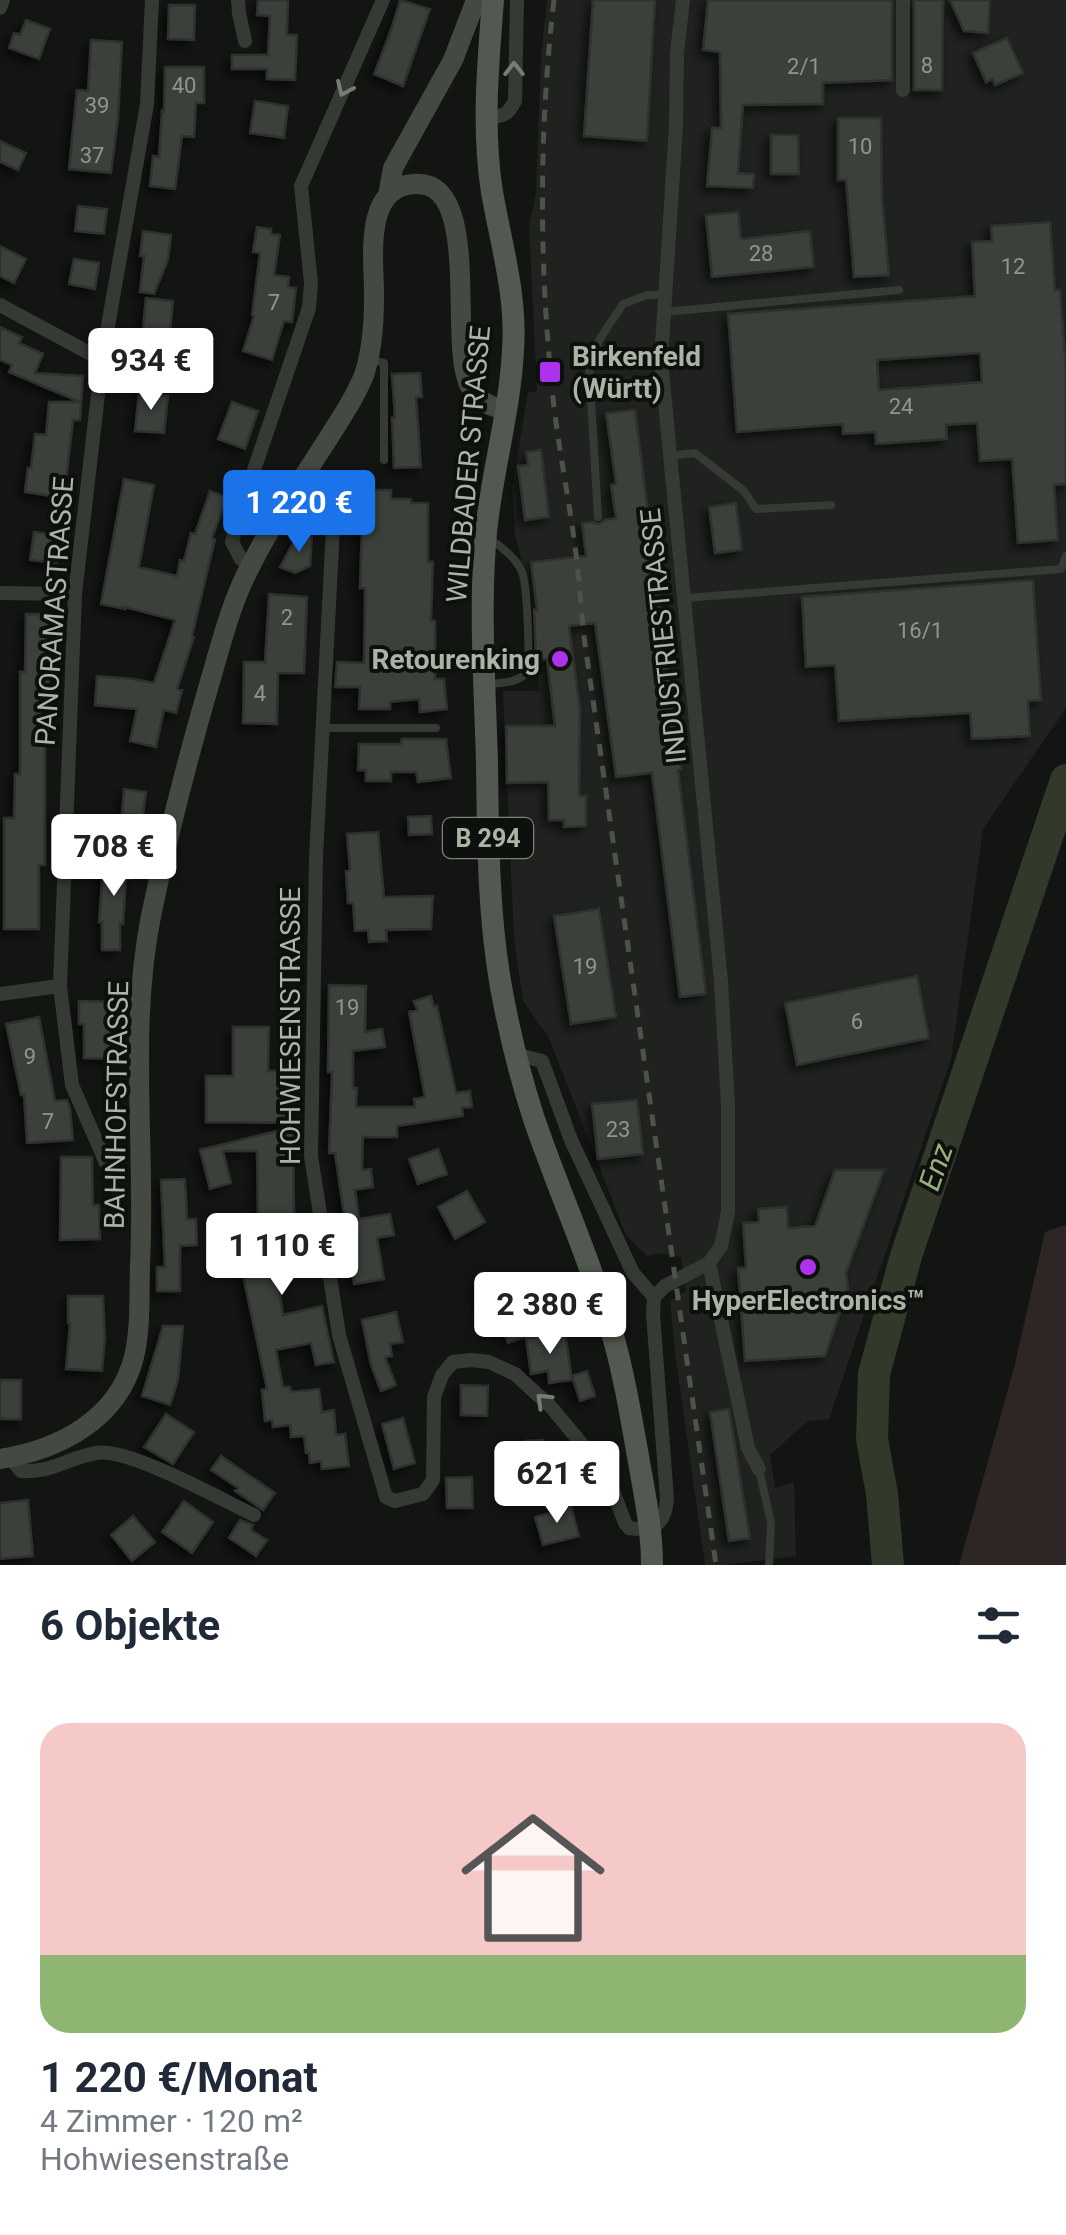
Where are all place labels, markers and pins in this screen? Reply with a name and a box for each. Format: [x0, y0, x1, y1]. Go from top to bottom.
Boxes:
pin: 934 € [81, 328, 221, 413]
place label: Birkenfeld (Württ) [572, 340, 701, 405]
marker: Birkenfeld (Württ) [537, 359, 563, 385]
pin: 1 220 € [207, 470, 391, 555]
place label: Retourenking [371, 643, 540, 676]
marker: Retourenking [549, 648, 571, 670]
pin: 708 € [44, 814, 184, 899]
pin: 1 110 € [190, 1213, 374, 1298]
marker: HyperElectronics™ [797, 1256, 819, 1278]
pin: 2 380 € [458, 1272, 642, 1357]
place label: HyperElectronics™ [692, 1284, 924, 1317]
pin: 621 € [487, 1441, 627, 1526]

